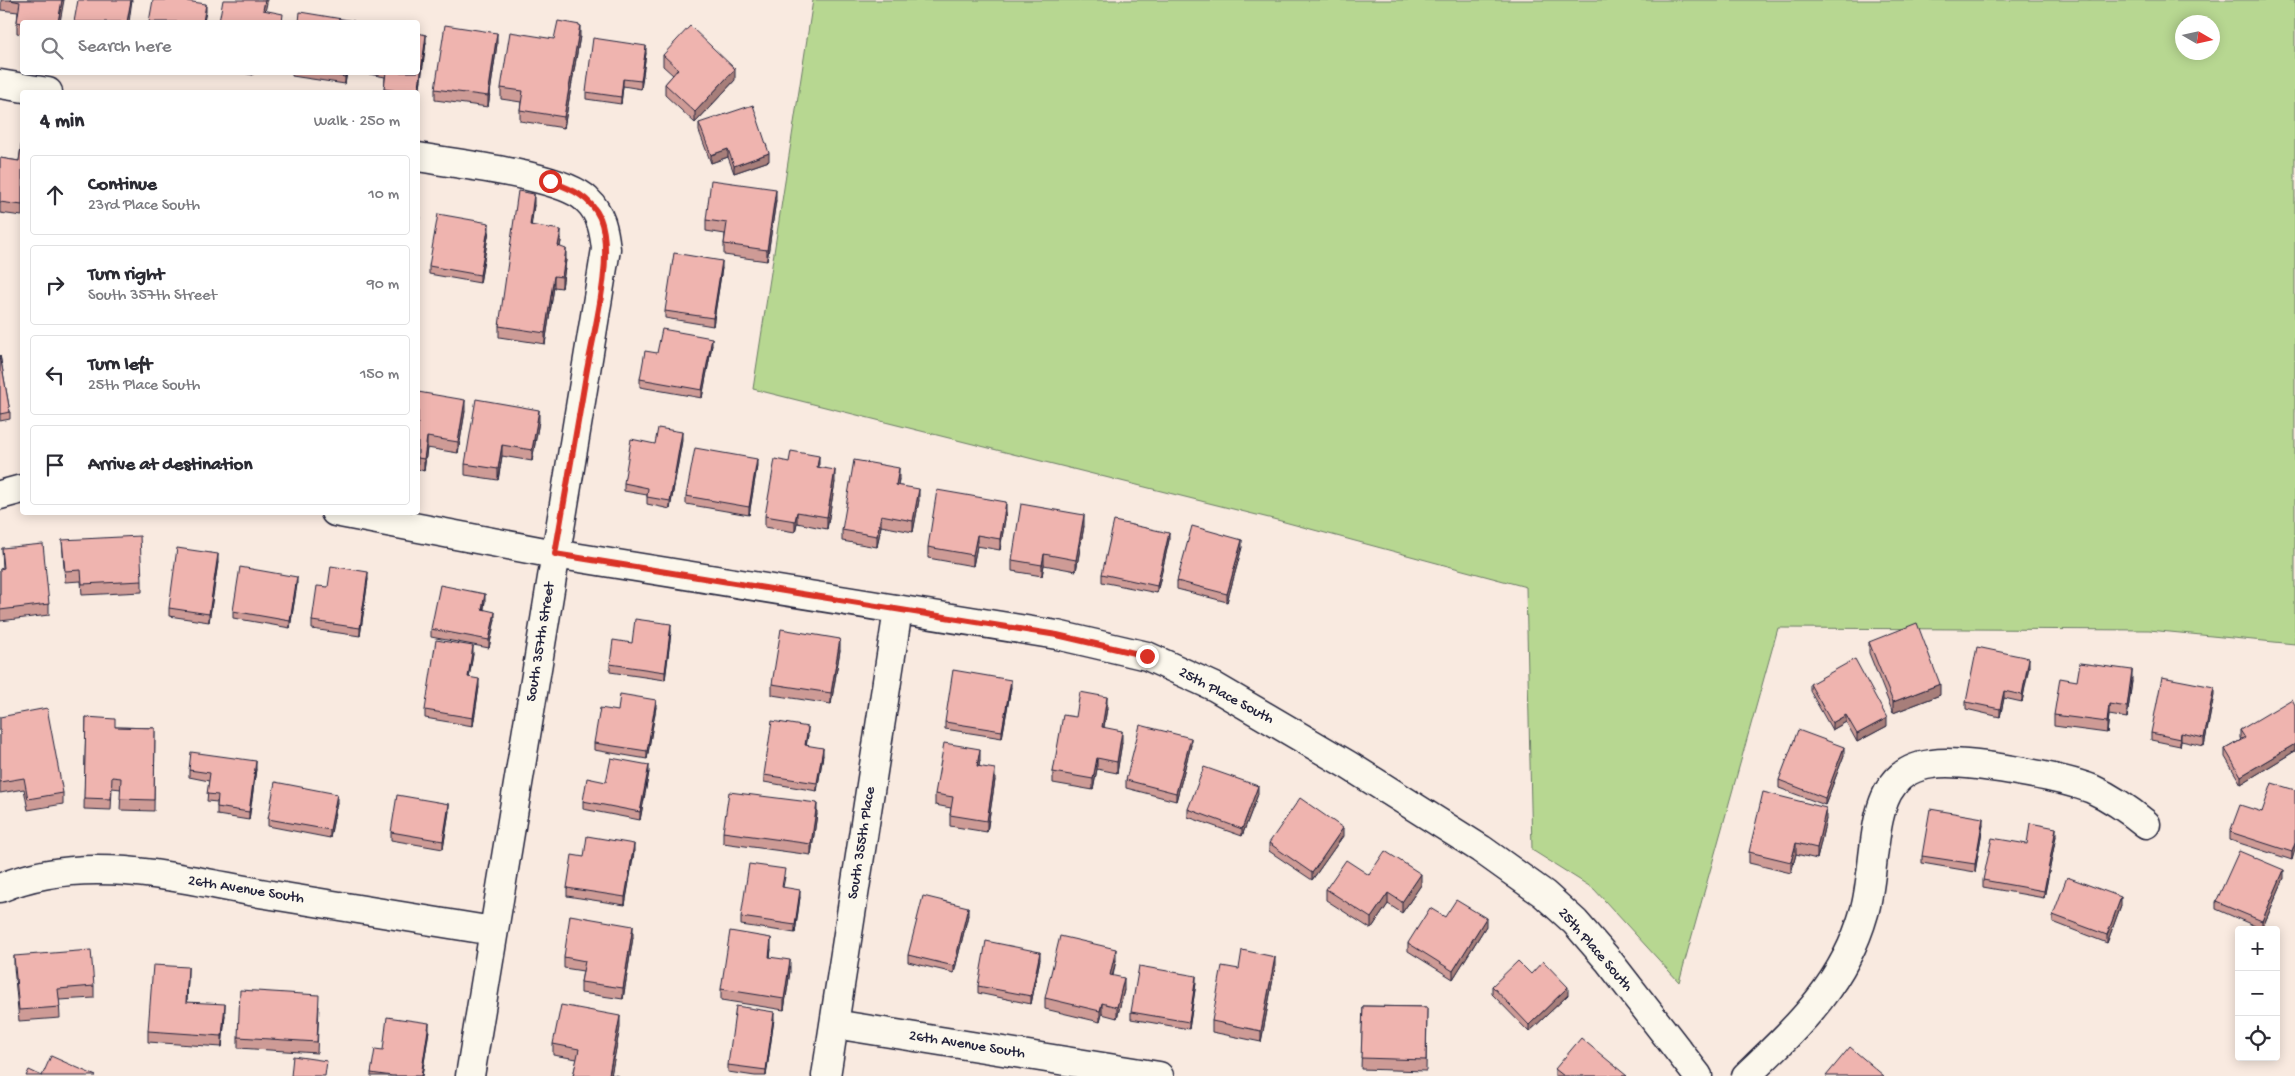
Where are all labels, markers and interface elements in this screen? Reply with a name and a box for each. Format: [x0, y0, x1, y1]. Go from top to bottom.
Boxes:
north arrow [2175, 15, 2220, 60]
search box [20, 20, 420, 75]
icon: search [38, 34, 66, 62]
text: Search here [78, 36, 172, 59]
text: 4 min [40, 110, 84, 135]
text: Walk · 250 m [314, 113, 400, 132]
route start [539, 170, 562, 193]
text: Continue [88, 174, 157, 197]
icon: ahead [41, 181, 69, 209]
text: 10 m [368, 186, 399, 205]
text: 23rd Place South [88, 197, 200, 216]
text: Turn right [88, 264, 164, 287]
icon: right [41, 271, 69, 299]
text: 90 m [367, 276, 399, 295]
text: South 357th Street [88, 287, 217, 306]
text: Turn left [88, 354, 152, 377]
icon: left [41, 361, 69, 389]
text: 150 m [360, 366, 399, 385]
text: 25th Place South [88, 377, 200, 396]
icon: arrive [41, 451, 69, 479]
text: Arrive at destination [88, 454, 252, 477]
street label: South 357th Street [523, 579, 560, 703]
route end [1136, 645, 1159, 668]
street label: 25th Place South [1175, 663, 1277, 729]
street label: South 355th Place [844, 785, 880, 900]
street label: 26th Avenue South [187, 872, 305, 908]
street label: 25th Place South [1554, 904, 1636, 996]
map controls [2235, 926, 2280, 1061]
button: + [2235, 926, 2280, 971]
button: − [2235, 971, 2280, 1016]
button: locate [2235, 1016, 2280, 1061]
street label: 26th Avenue South [908, 1027, 1026, 1063]

